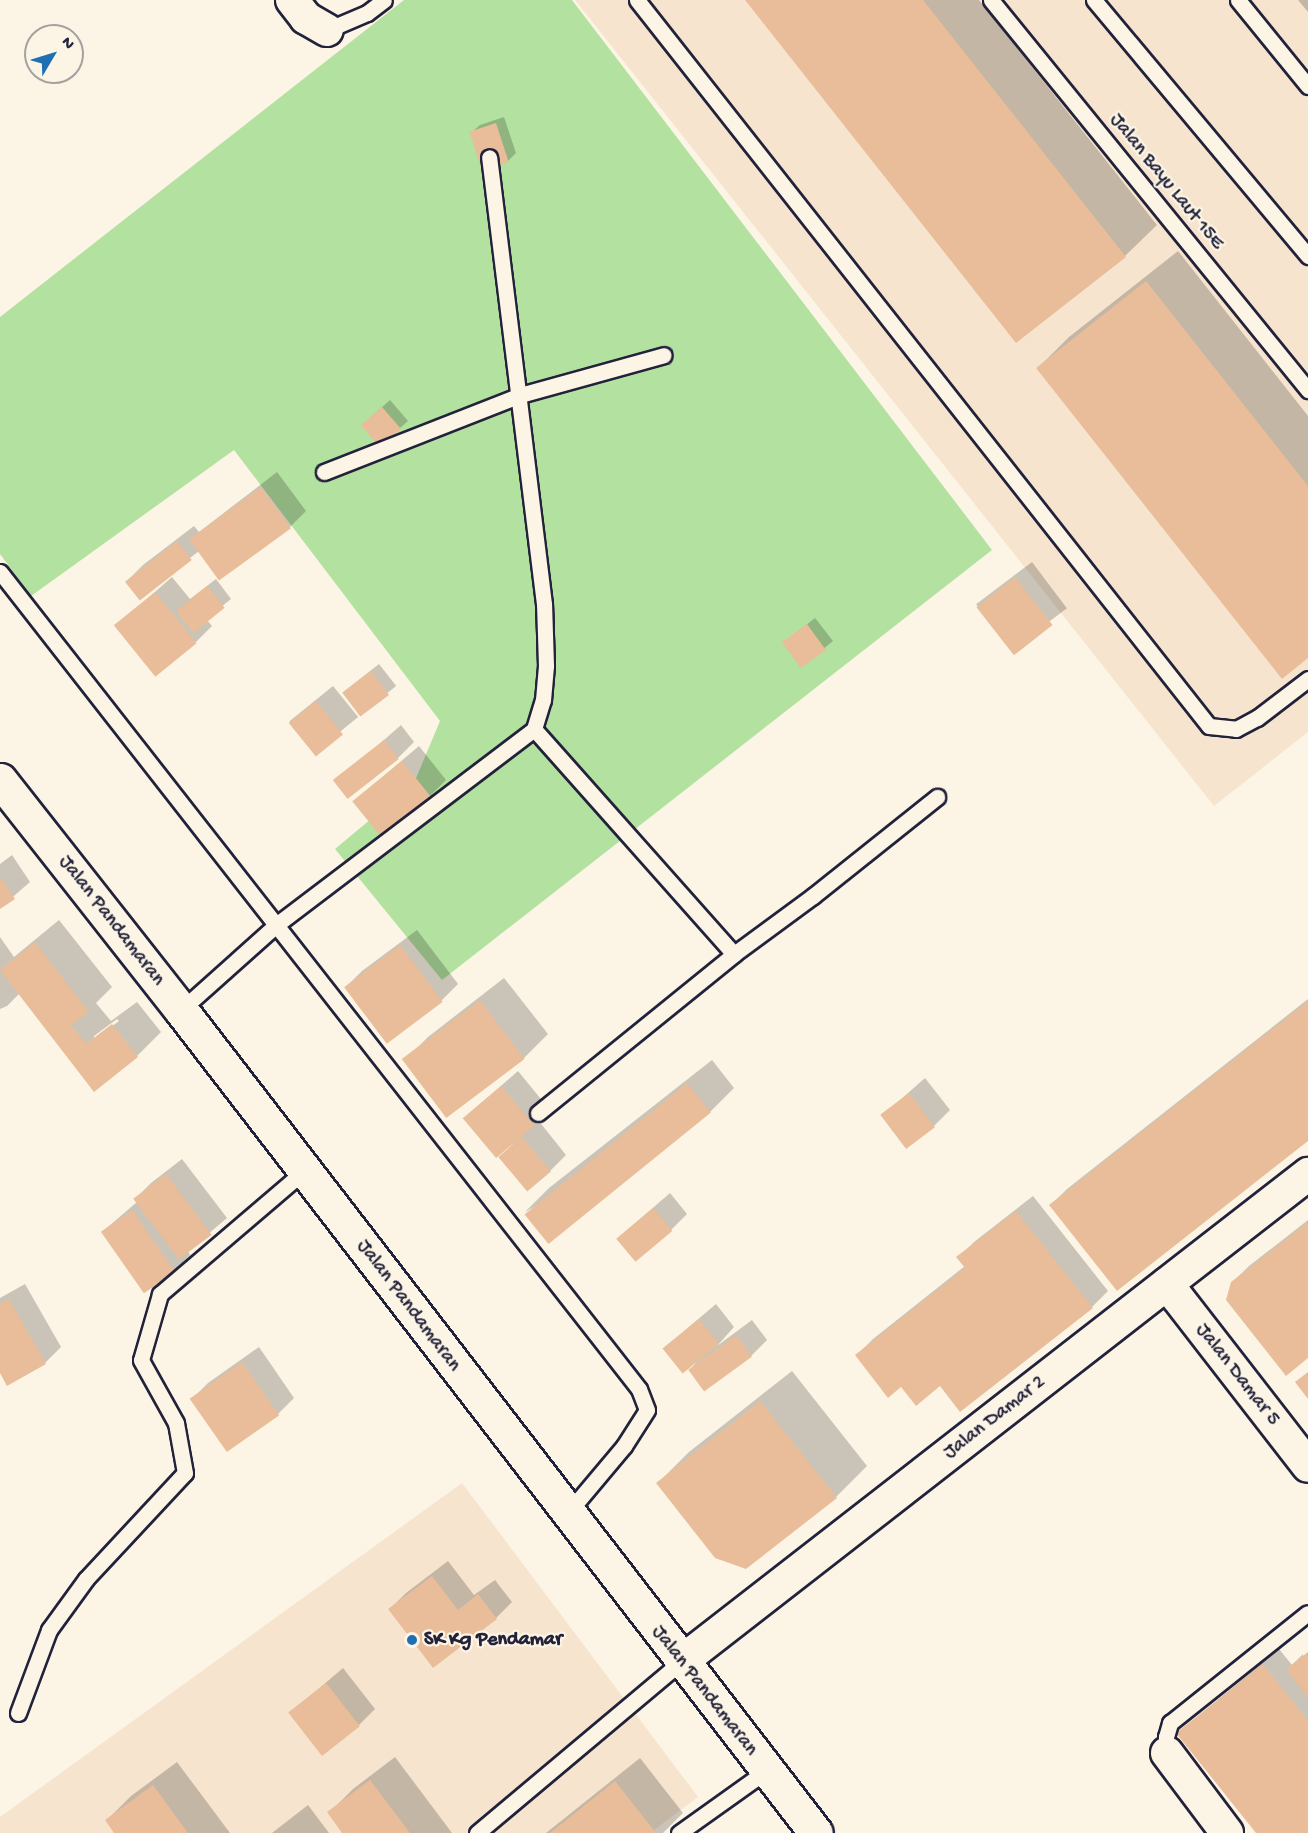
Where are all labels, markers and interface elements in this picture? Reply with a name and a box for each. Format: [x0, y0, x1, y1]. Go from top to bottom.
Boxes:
north arrow [24, 24, 84, 84]
text: N [56, 34, 78, 54]
street label: Jalan Bayu Laut 15E [1104, 109, 1228, 255]
street label: Jalan Pandamaran [53, 851, 169, 991]
street label: Jalan Pandamaran [351, 1235, 465, 1377]
street label: Jalan Damar 5 [1190, 1319, 1284, 1431]
street label: Jalan Damar 2 [939, 1371, 1051, 1465]
street label: Jalan Pandamaran [646, 1621, 762, 1761]
place label: SK Kg Pendamar [424, 1628, 562, 1652]
marker: SK Kg Pendamar [405, 1633, 419, 1647]

